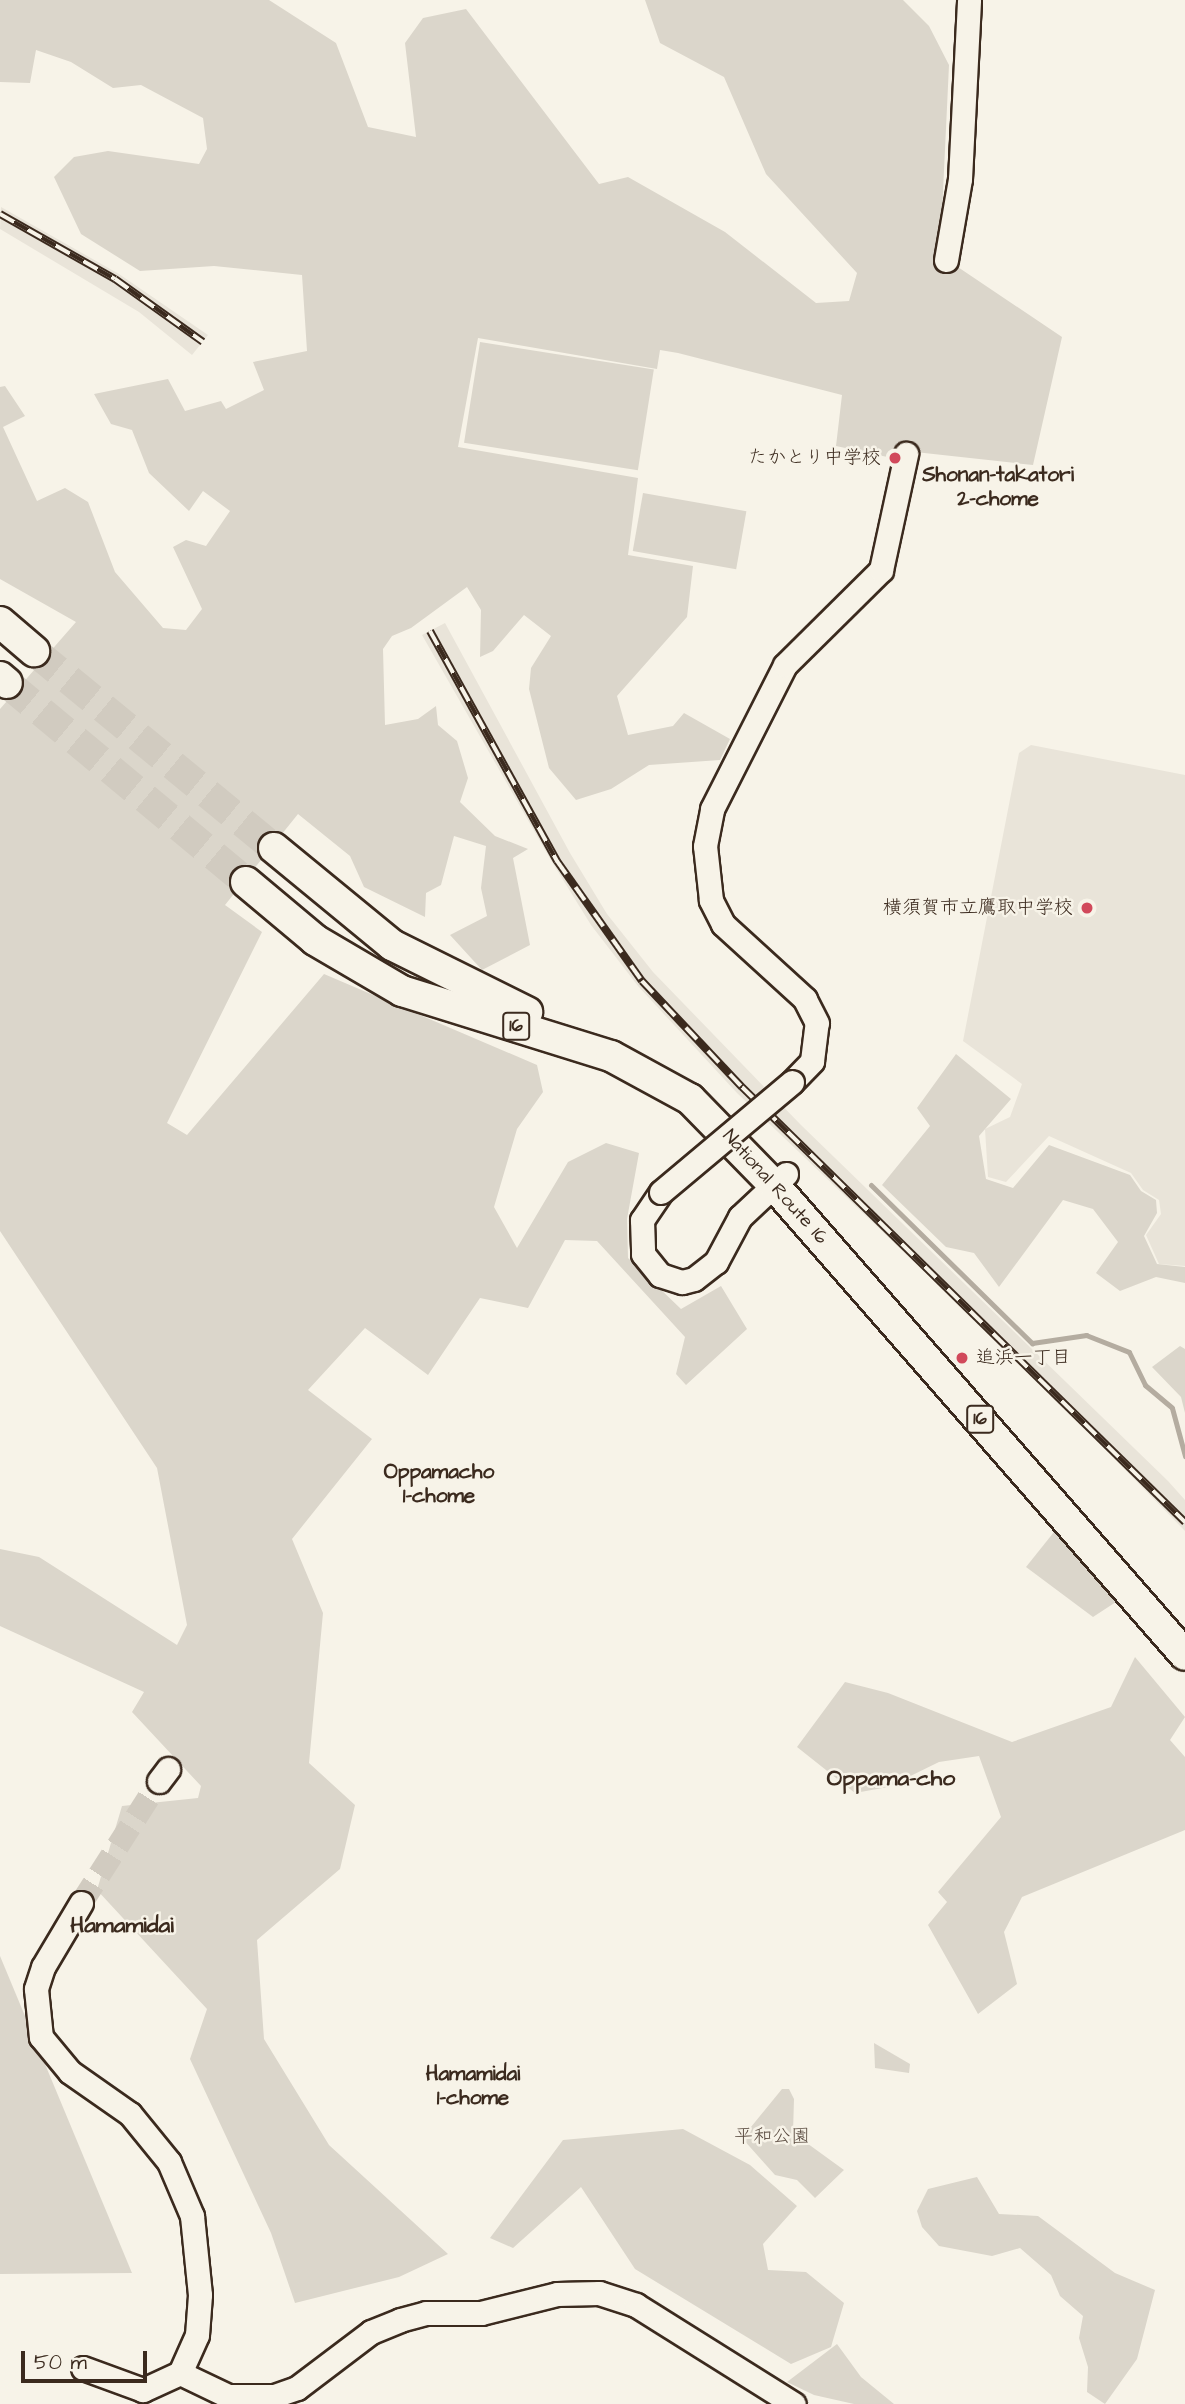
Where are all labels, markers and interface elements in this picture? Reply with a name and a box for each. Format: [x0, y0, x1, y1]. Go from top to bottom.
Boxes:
place label: たかとり中学校 [748, 447, 881, 469]
marker: たかとり中学校 [887, 450, 903, 466]
district label: Shonan-takatori 2-chome [922, 462, 1074, 512]
place label: 横須賀市立鷹取中学校 [883, 897, 1073, 919]
marker: 横須賀市立鷹取中学校 [1079, 900, 1095, 916]
road number: 16 [502, 1012, 530, 1041]
street label: National Route 16 [718, 1125, 832, 1249]
place label: 追浜一丁目 [976, 1347, 1071, 1369]
marker: 追浜一丁目 [954, 1350, 970, 1366]
road number: 16 [966, 1404, 994, 1434]
district label: Oppamacho 1-chome [384, 1459, 494, 1509]
district label: Oppama-cho [827, 1764, 955, 1792]
district label: Hamamidai [70, 1911, 174, 1939]
district label: Hamamidai 1-chome [426, 2061, 520, 2111]
park label: 平和公園 [734, 2126, 810, 2148]
scale bar [24, 2338, 150, 2382]
text: 50 m [34, 2348, 87, 2377]

